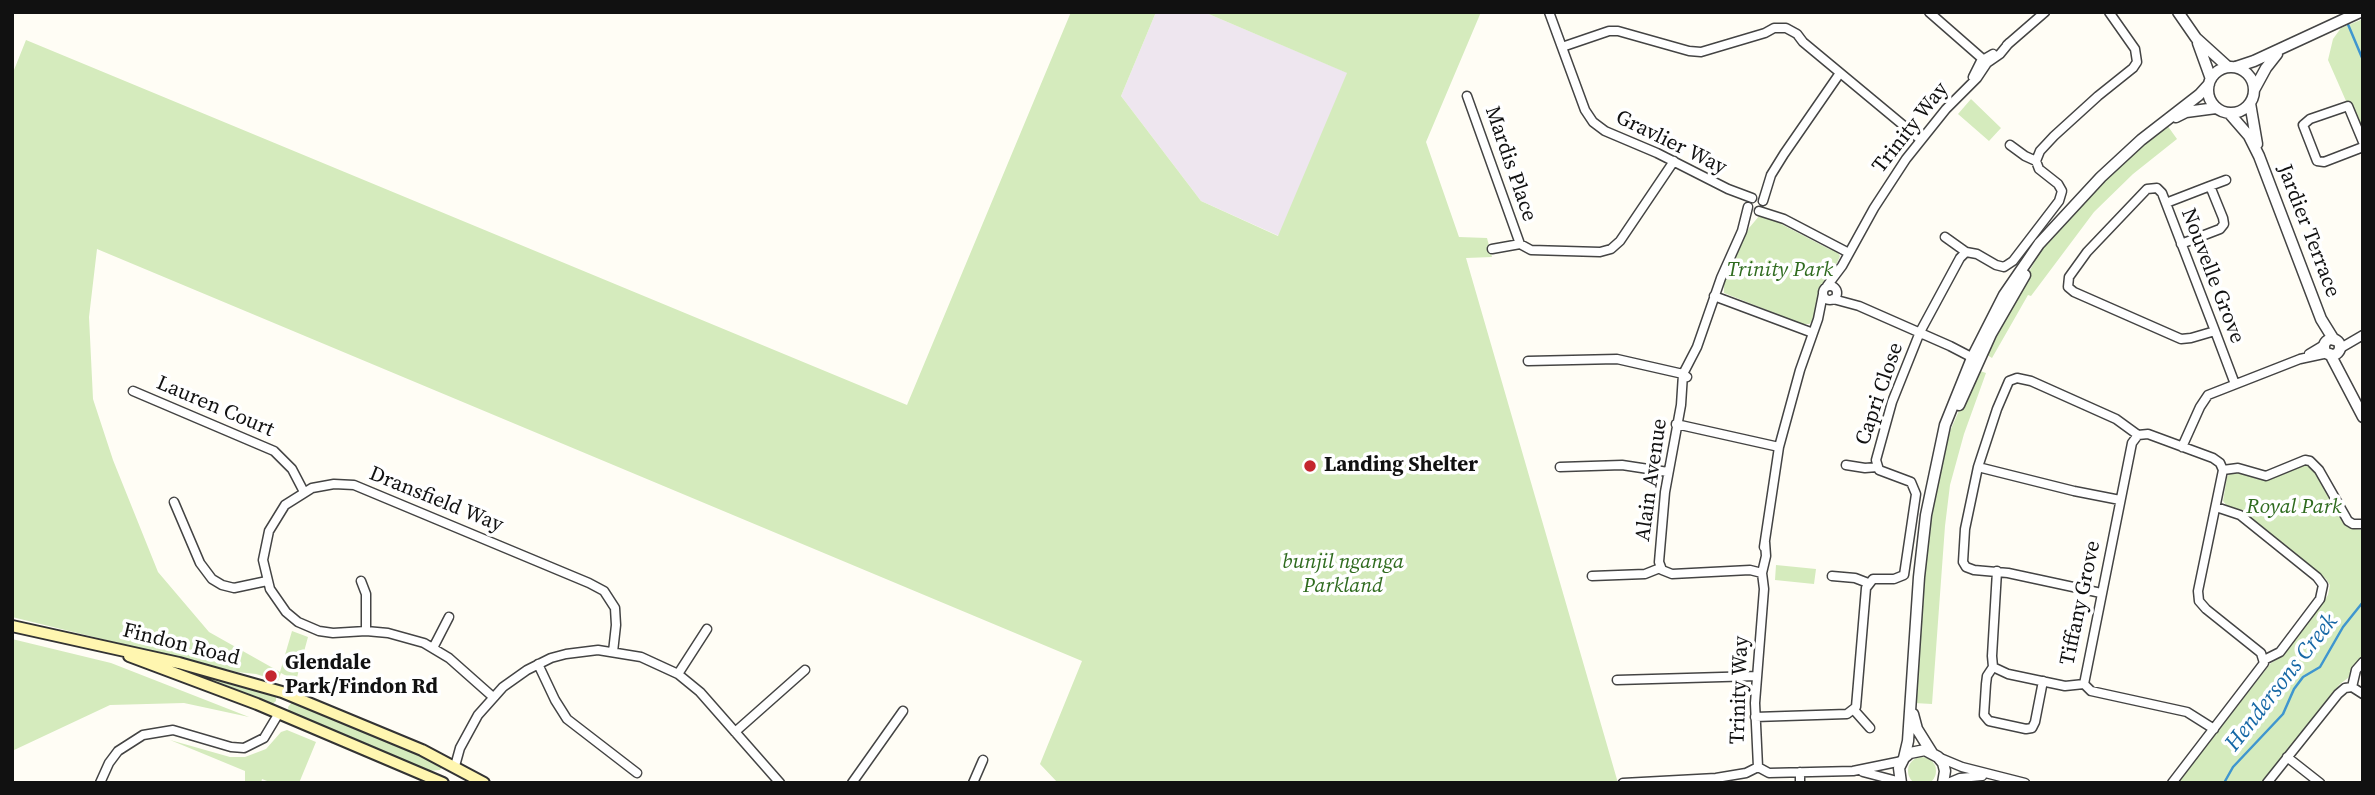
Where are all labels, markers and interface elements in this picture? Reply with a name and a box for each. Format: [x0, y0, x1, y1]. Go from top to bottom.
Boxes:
street label: Trinity Way [1868, 77, 1954, 179]
street label: Mardis Place [1479, 103, 1541, 225]
street label: Gravlier Way [1611, 105, 1731, 181]
street label: Jardier Terrace [2271, 161, 2345, 301]
street label: Nouvelle Grove [2175, 205, 2249, 347]
park label: Trinity Park [1727, 258, 1833, 284]
street label: Capri Close [1851, 339, 1909, 449]
street label: Lauren Court [152, 371, 278, 443]
street label: Alain Avenue [1631, 417, 1673, 543]
place label: Landing Shelter [1324, 453, 1478, 479]
marker: Landing Shelter [1302, 458, 1318, 474]
street label: Dransfield Way [365, 462, 507, 538]
park label: Royal Park [2246, 495, 2342, 521]
street label: Tiffany Grove [2056, 539, 2106, 667]
park label: bunjil nganga Parkland [1282, 550, 1404, 600]
water label: Hendersons Creek [2220, 609, 2344, 757]
street label: Findon Road [120, 618, 242, 672]
street label: Trinity Way [1726, 635, 1754, 745]
place label: Glendale Park/Findon Rd [285, 651, 438, 701]
marker: Glendale Park/Findon Rd [263, 668, 279, 684]

